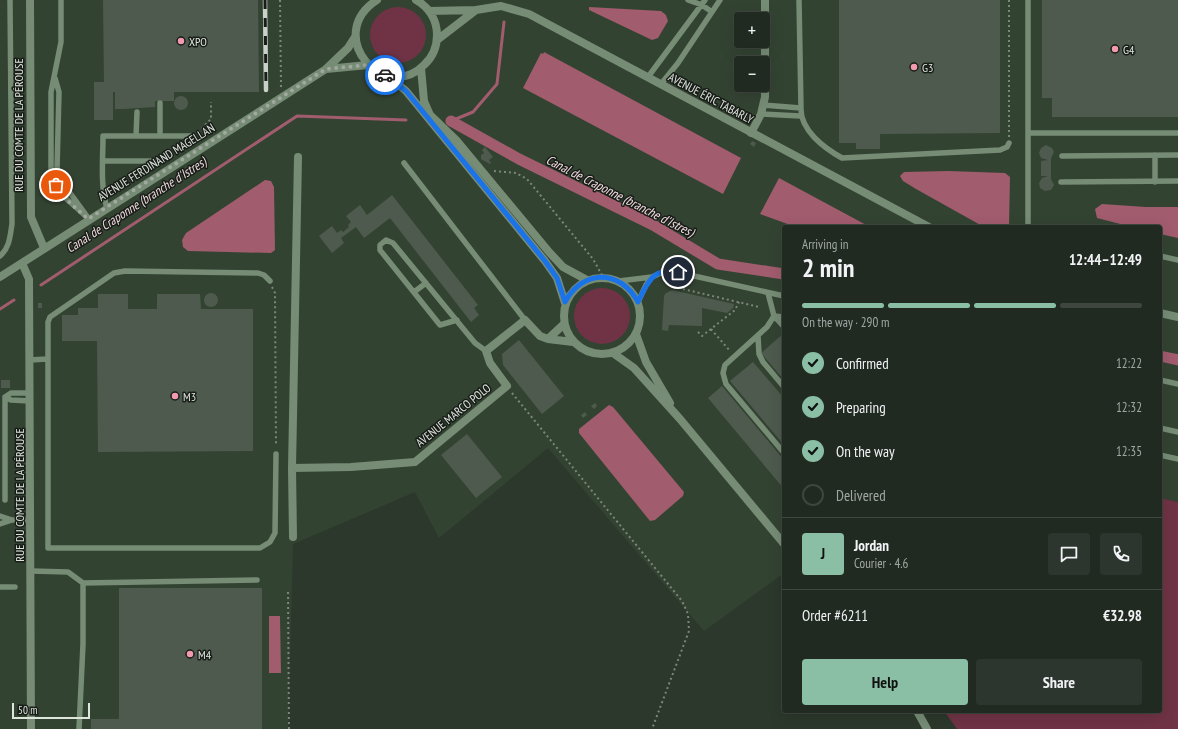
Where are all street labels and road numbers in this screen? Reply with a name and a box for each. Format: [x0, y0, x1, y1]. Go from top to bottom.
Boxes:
street label: RUE DU COMTE DE LA PÉROUSE [11, 58, 26, 192]
street label: AVENUE ÉRIC TABARLY [666, 69, 757, 127]
street label: AVENUE FERDINAND MAGELLAN [95, 120, 217, 204]
street label: AVENUE MARCO POLO [412, 380, 494, 450]
street label: RUE DU COMTE DE LA PÉROUSE [12, 428, 27, 562]

